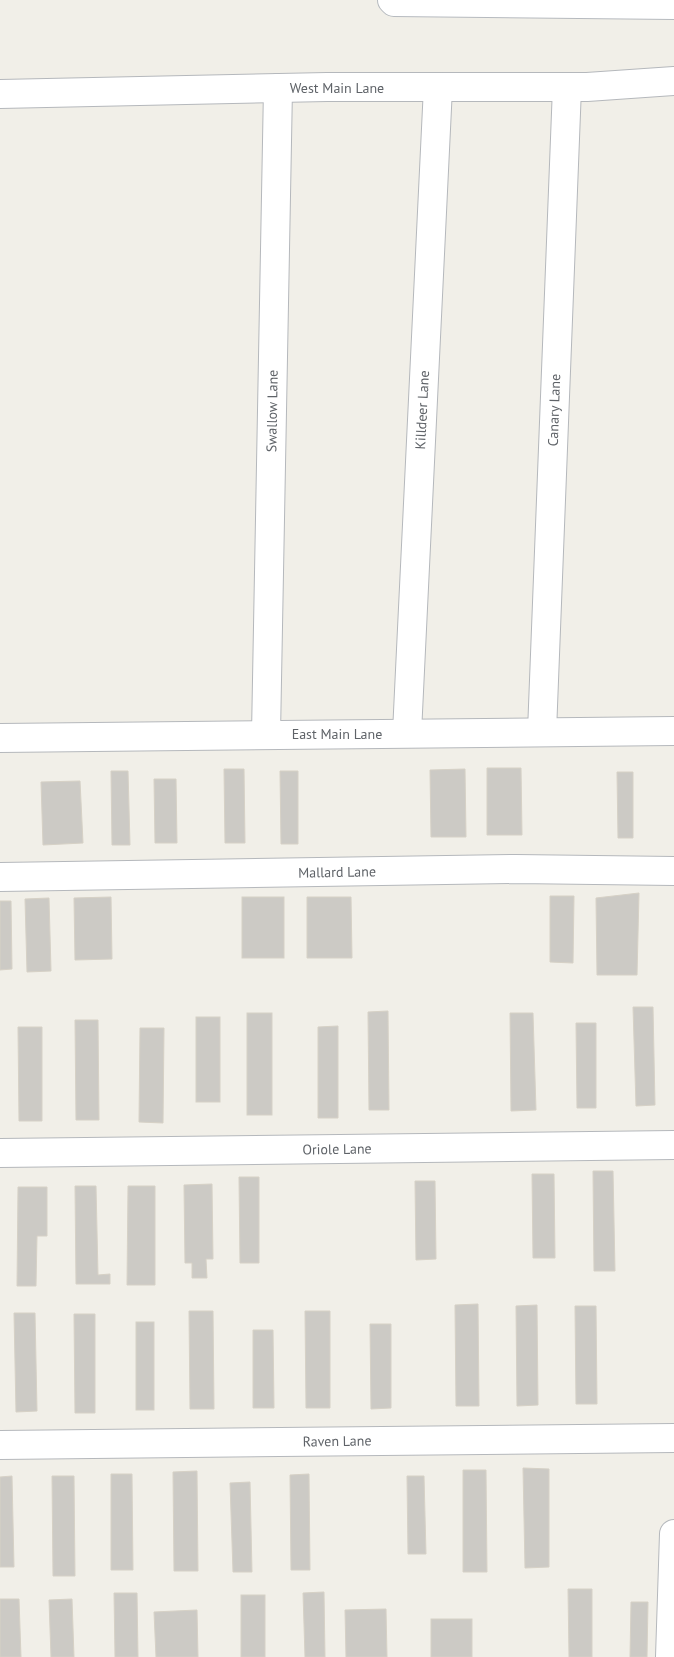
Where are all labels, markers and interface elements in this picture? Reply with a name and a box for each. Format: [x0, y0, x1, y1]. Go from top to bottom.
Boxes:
street label: West Main Lane [290, 79, 384, 97]
street label: Swallow Lane [262, 370, 282, 452]
street label: Killdeer Lane [411, 370, 433, 450]
street label: Canary Lane [544, 373, 564, 447]
street label: East Main Lane [292, 725, 382, 743]
street label: Mallard Lane [298, 862, 376, 882]
street label: Oriole Lane [302, 1139, 372, 1159]
street label: Raven Lane [302, 1431, 372, 1451]

